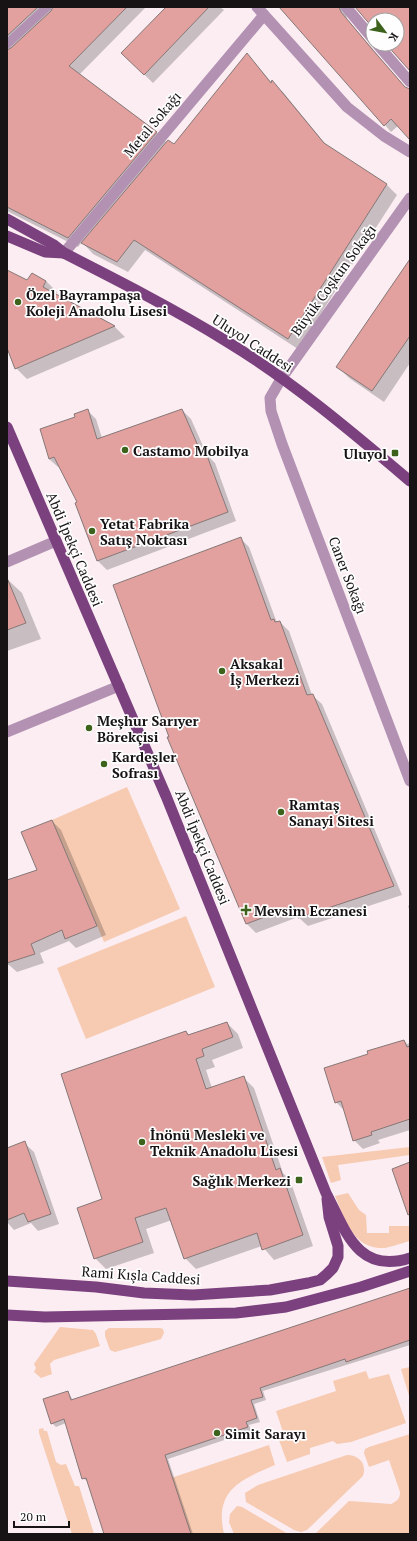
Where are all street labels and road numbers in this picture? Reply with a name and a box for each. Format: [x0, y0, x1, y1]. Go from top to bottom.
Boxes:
street label: Metal Sokağı [119, 87, 185, 161]
street label: Büyük Coşkun Sokağı [286, 221, 380, 339]
street label: Uluyol Caddesi [209, 310, 297, 376]
street label: Abdi İpekçi Caddesi [42, 489, 108, 609]
street label: Caner Sokağı [325, 534, 371, 616]
street label: Abdi İpekçi Caddesi [171, 787, 235, 907]
street label: Rami Kışla Caddesi [81, 1261, 201, 1289]

